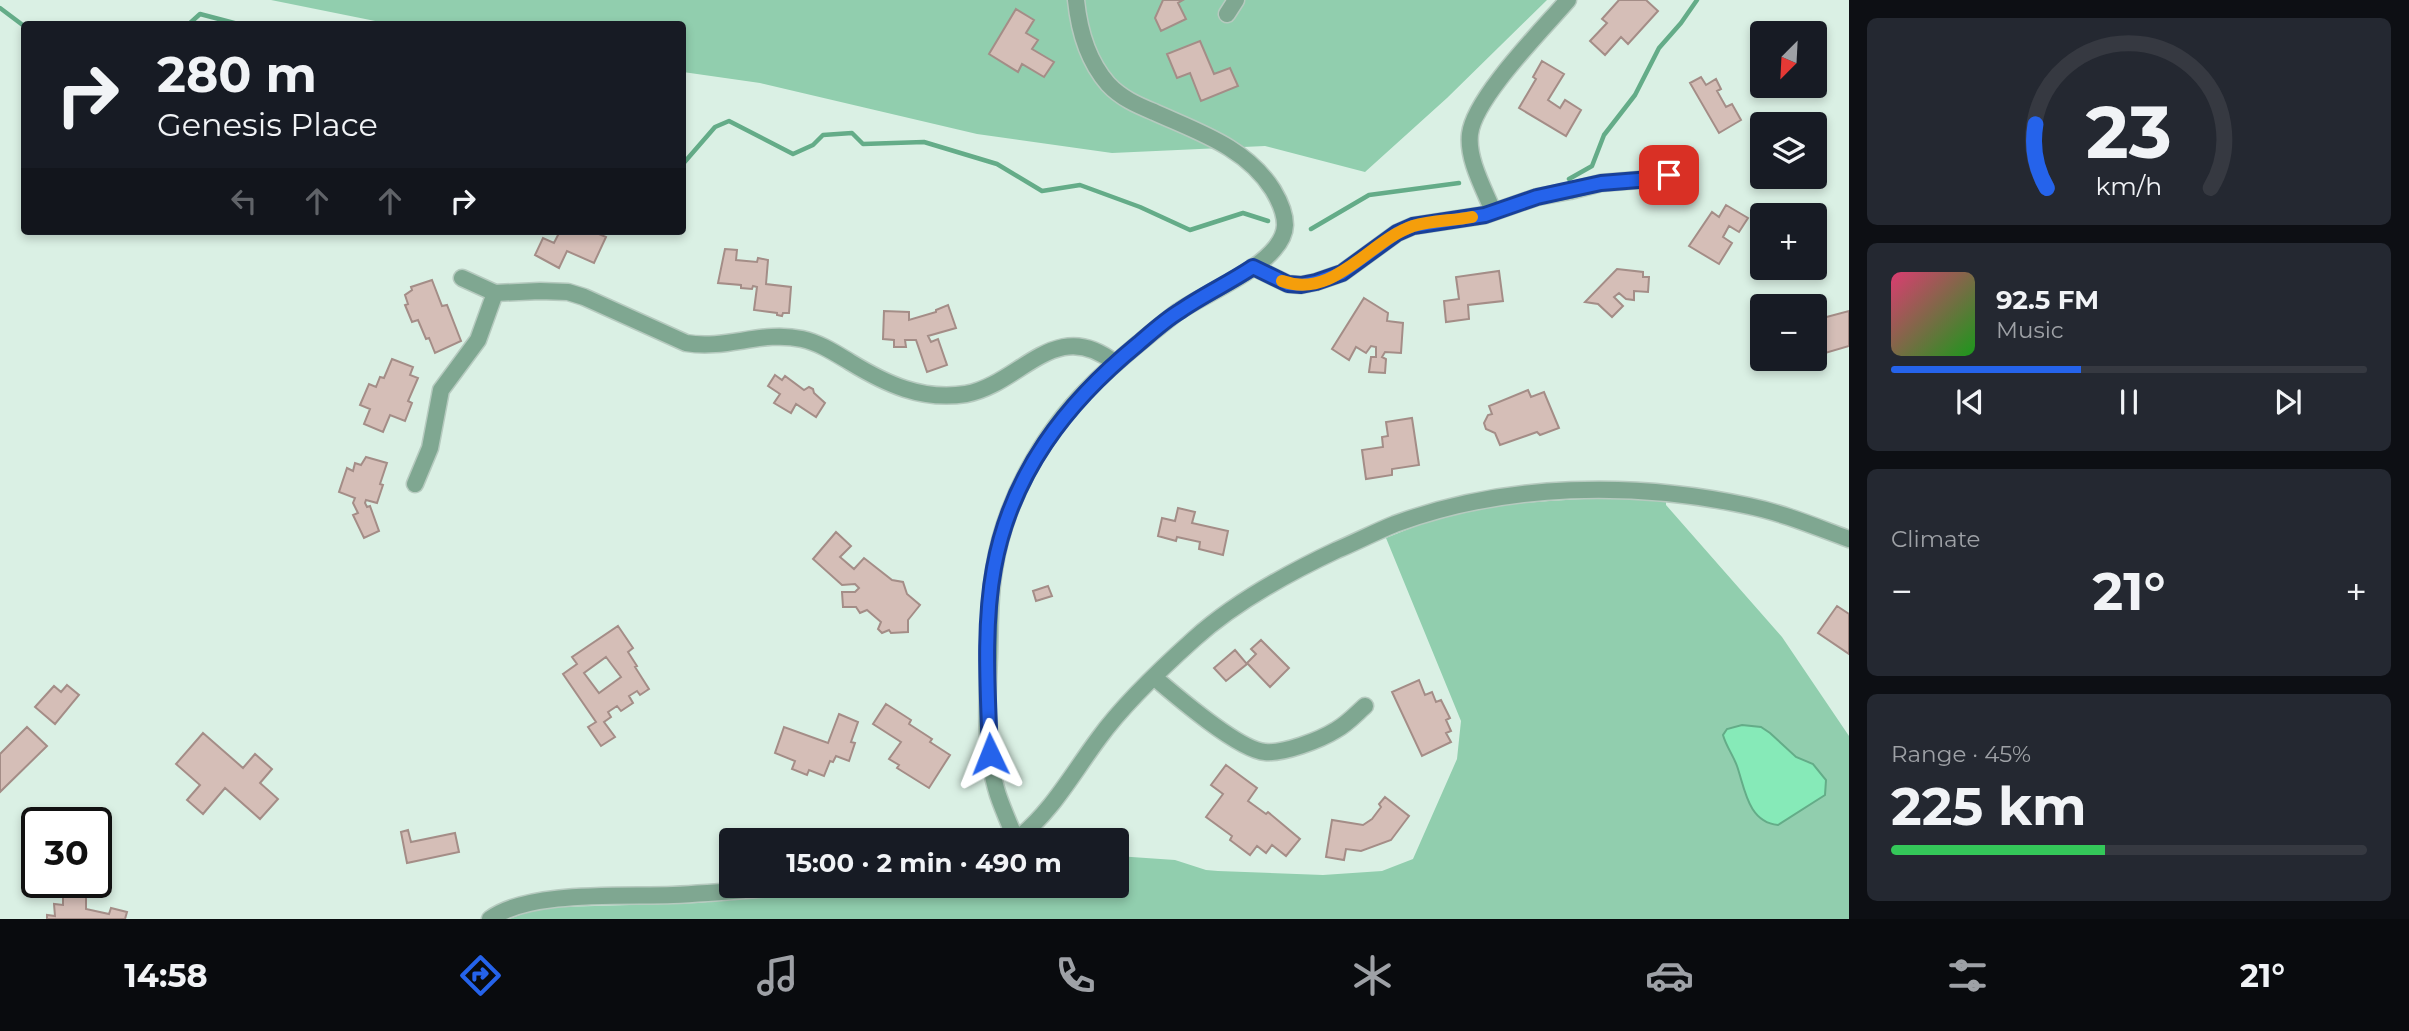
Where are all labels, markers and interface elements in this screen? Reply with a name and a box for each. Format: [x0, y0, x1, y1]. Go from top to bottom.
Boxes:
north arrow [1750, 21, 1827, 98]
map controls [1750, 21, 1827, 371]
text: 280 m [157, 45, 317, 104]
icon: right [42, 49, 133, 140]
text: 23 [2086, 88, 2172, 176]
text: Genesis Place [157, 105, 378, 144]
button: layers [1750, 112, 1827, 189]
pin [1639, 145, 1699, 205]
icon: arrive [1650, 156, 1688, 194]
text: km/h [2096, 170, 2162, 200]
icon: left [225, 182, 263, 220]
icon: ahead [298, 182, 336, 220]
icon: ahead [371, 182, 409, 220]
icon: right [444, 182, 482, 220]
button: + [1750, 203, 1827, 280]
text: 92.5 FM [1996, 284, 2099, 316]
button: − [1750, 294, 1827, 371]
text: Music [1996, 316, 2064, 344]
icon: previous [1951, 383, 1989, 421]
icon: pause [2110, 383, 2148, 421]
icon: next [2269, 383, 2307, 421]
text: Climate [1891, 525, 1980, 553]
text: 21° [2093, 560, 2165, 623]
text: − [1891, 568, 1913, 615]
text: + [2345, 568, 2367, 615]
position arrow [953, 717, 1027, 791]
text: Range · 45% [1891, 740, 2031, 768]
text: 225 km [1891, 775, 2086, 838]
speed limit sign: 30 [21, 807, 112, 898]
text: 15:00 · 2 min · 490 m [786, 847, 1062, 879]
icon: directions [456, 951, 505, 1000]
icon: music [753, 951, 802, 1000]
icon: phone [1051, 951, 1100, 1000]
icon: climate [1348, 951, 1397, 1000]
icon: car [1645, 951, 1694, 1000]
icon: filters [1943, 951, 1992, 1000]
text: 14:58 [124, 956, 208, 995]
text: 21° [2240, 956, 2285, 995]

